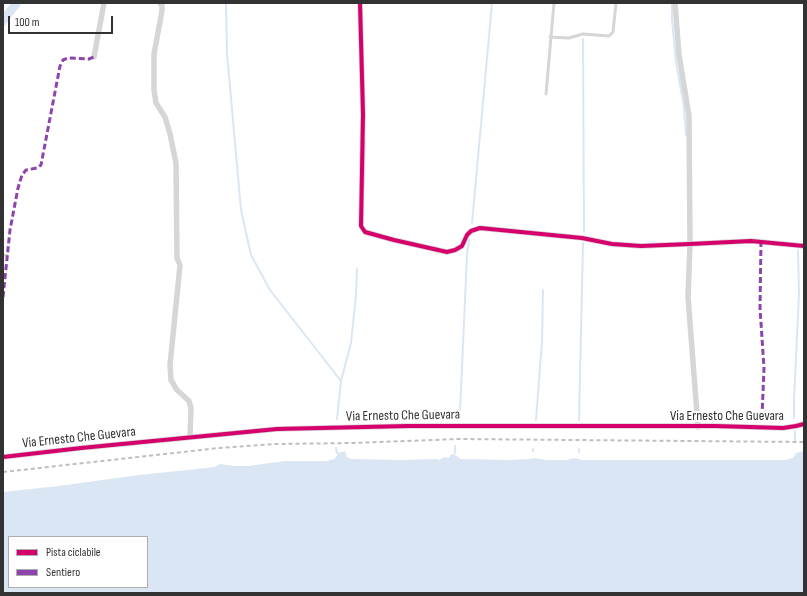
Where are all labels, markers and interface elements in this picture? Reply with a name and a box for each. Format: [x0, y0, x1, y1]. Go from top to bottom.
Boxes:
scale bar [10, 8, 115, 34]
text: 100 m [15, 15, 40, 30]
street label: Via Ernesto Che Guevara [346, 407, 460, 425]
street label: Via Ernesto Che Guevara [670, 408, 784, 424]
street label: Via Ernesto Che Guevara [21, 424, 137, 452]
legend [8, 536, 148, 588]
text: Pista ciclabile [46, 545, 101, 560]
text: Sentiero [46, 565, 80, 580]

